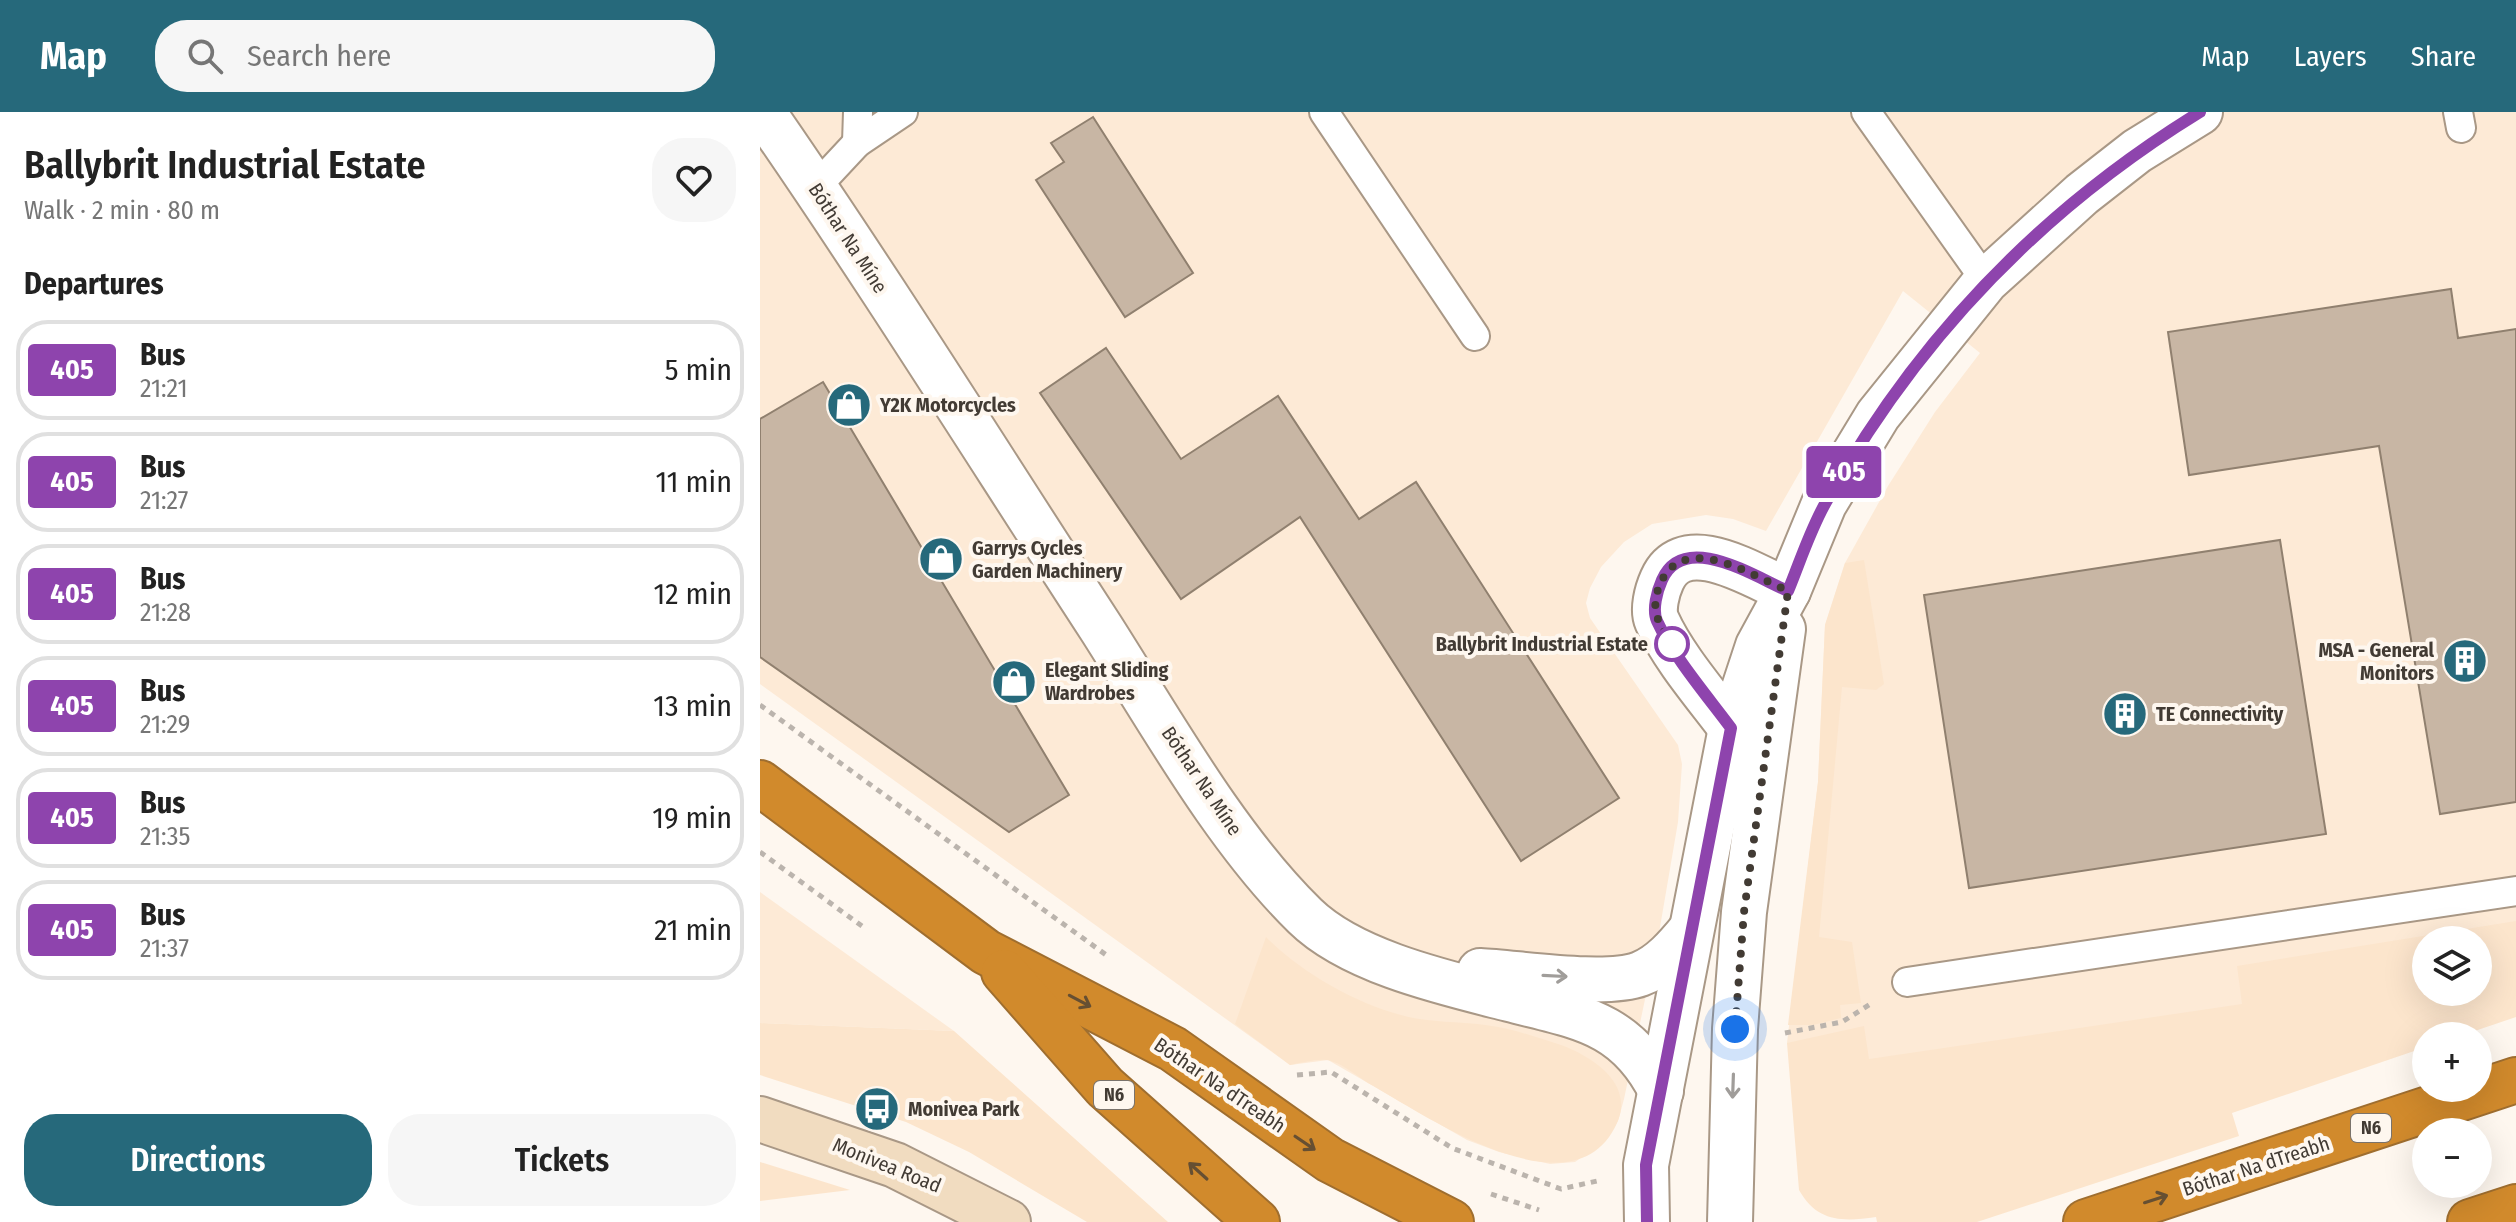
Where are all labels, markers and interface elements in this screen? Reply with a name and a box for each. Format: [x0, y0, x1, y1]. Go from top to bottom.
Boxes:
search box [155, 20, 715, 92]
text: Map [40, 33, 107, 79]
icon: search [183, 34, 227, 78]
text: Search here [247, 38, 391, 74]
text: Map [2201, 40, 2250, 73]
text: Layers [2294, 40, 2367, 73]
text: Share [2411, 40, 2476, 73]
button: heart [652, 138, 736, 222]
text: Ballybrit Industrial Estate [24, 142, 426, 188]
street label: Bóthar Na Míne [804, 178, 892, 298]
text: Walk · 2 min · 80 m [24, 195, 220, 226]
text: Departures [24, 266, 164, 302]
text: Bus [140, 337, 185, 373]
text: 5 min [665, 352, 732, 388]
text: 405 [50, 353, 94, 386]
text: 21:21 [140, 373, 188, 404]
shop icon: Y2K Motorcycles [825, 381, 873, 429]
place label: Y2K Motorcycles [879, 393, 1016, 417]
line badge: 405 [1798, 446, 1890, 498]
text: Bus [140, 449, 185, 485]
text: 405 [1822, 455, 1866, 488]
text: 11 min [656, 464, 732, 500]
text: 405 [50, 465, 94, 498]
text: 21:27 [140, 485, 188, 516]
shop icon: Garrys Cycles Garden Machinery [917, 535, 965, 583]
place label: Garrys Cycles Garden Machinery [972, 536, 1123, 583]
text: Bus [140, 561, 185, 597]
text: 12 min [654, 576, 732, 612]
text: 405 [50, 577, 94, 610]
text: 21:28 [140, 597, 191, 628]
marker: Ballybrit Industrial Estate [1655, 627, 1689, 661]
place label: Ballybrit Industrial Estate [1436, 632, 1648, 656]
building icon: MSA - General Monitors [2441, 637, 2489, 685]
place label: MSA - General Monitors [2318, 638, 2435, 685]
shop icon: Elegant Sliding Wardrobes [990, 658, 1038, 706]
place label: Elegant Sliding Wardrobes [1045, 658, 1168, 705]
text: Bus [140, 673, 185, 709]
text: 13 min [653, 688, 732, 724]
text: 405 [50, 689, 94, 722]
building icon: TE Connectivity [2101, 690, 2149, 738]
place label: TE Connectivity [2156, 702, 2284, 726]
text: 21:29 [140, 709, 190, 740]
street label: Bóthar Na Míne [1157, 722, 1247, 840]
text: Bus [140, 785, 185, 821]
text: 19 min [652, 800, 732, 836]
text: 405 [50, 801, 94, 834]
text: 21:35 [140, 821, 190, 852]
text: Bus [140, 897, 185, 933]
text: 21 min [654, 912, 732, 948]
text: 405 [50, 913, 94, 946]
map controls [2412, 926, 2492, 1198]
button: layers [2412, 926, 2492, 1006]
text: 21:37 [140, 933, 189, 964]
one-way arrow [1541, 968, 1568, 983]
one-way arrow [1068, 993, 1092, 1009]
your location [1715, 1009, 1755, 1049]
button: + [2412, 1022, 2492, 1102]
street label: Bóthar Na dTreabh [1150, 1032, 1290, 1138]
one-way arrow [1726, 1072, 1741, 1099]
road number: N6 [1094, 1081, 1134, 1109]
bus stop icon: Monivea Park [853, 1085, 901, 1133]
place label: Monivea Park [908, 1097, 1020, 1121]
button: Directions [24, 1114, 372, 1206]
button: Tickets [388, 1114, 736, 1206]
road number: N6 [2351, 1114, 2391, 1142]
button: − [2412, 1118, 2492, 1198]
street label: Bóthar Na dTreabh [2179, 1131, 2333, 1201]
street label: Monivea Road [829, 1132, 945, 1198]
one-way arrow [1293, 1135, 1315, 1151]
one-way arrow [1189, 1163, 1209, 1181]
one-way arrow [2143, 1190, 2168, 1205]

